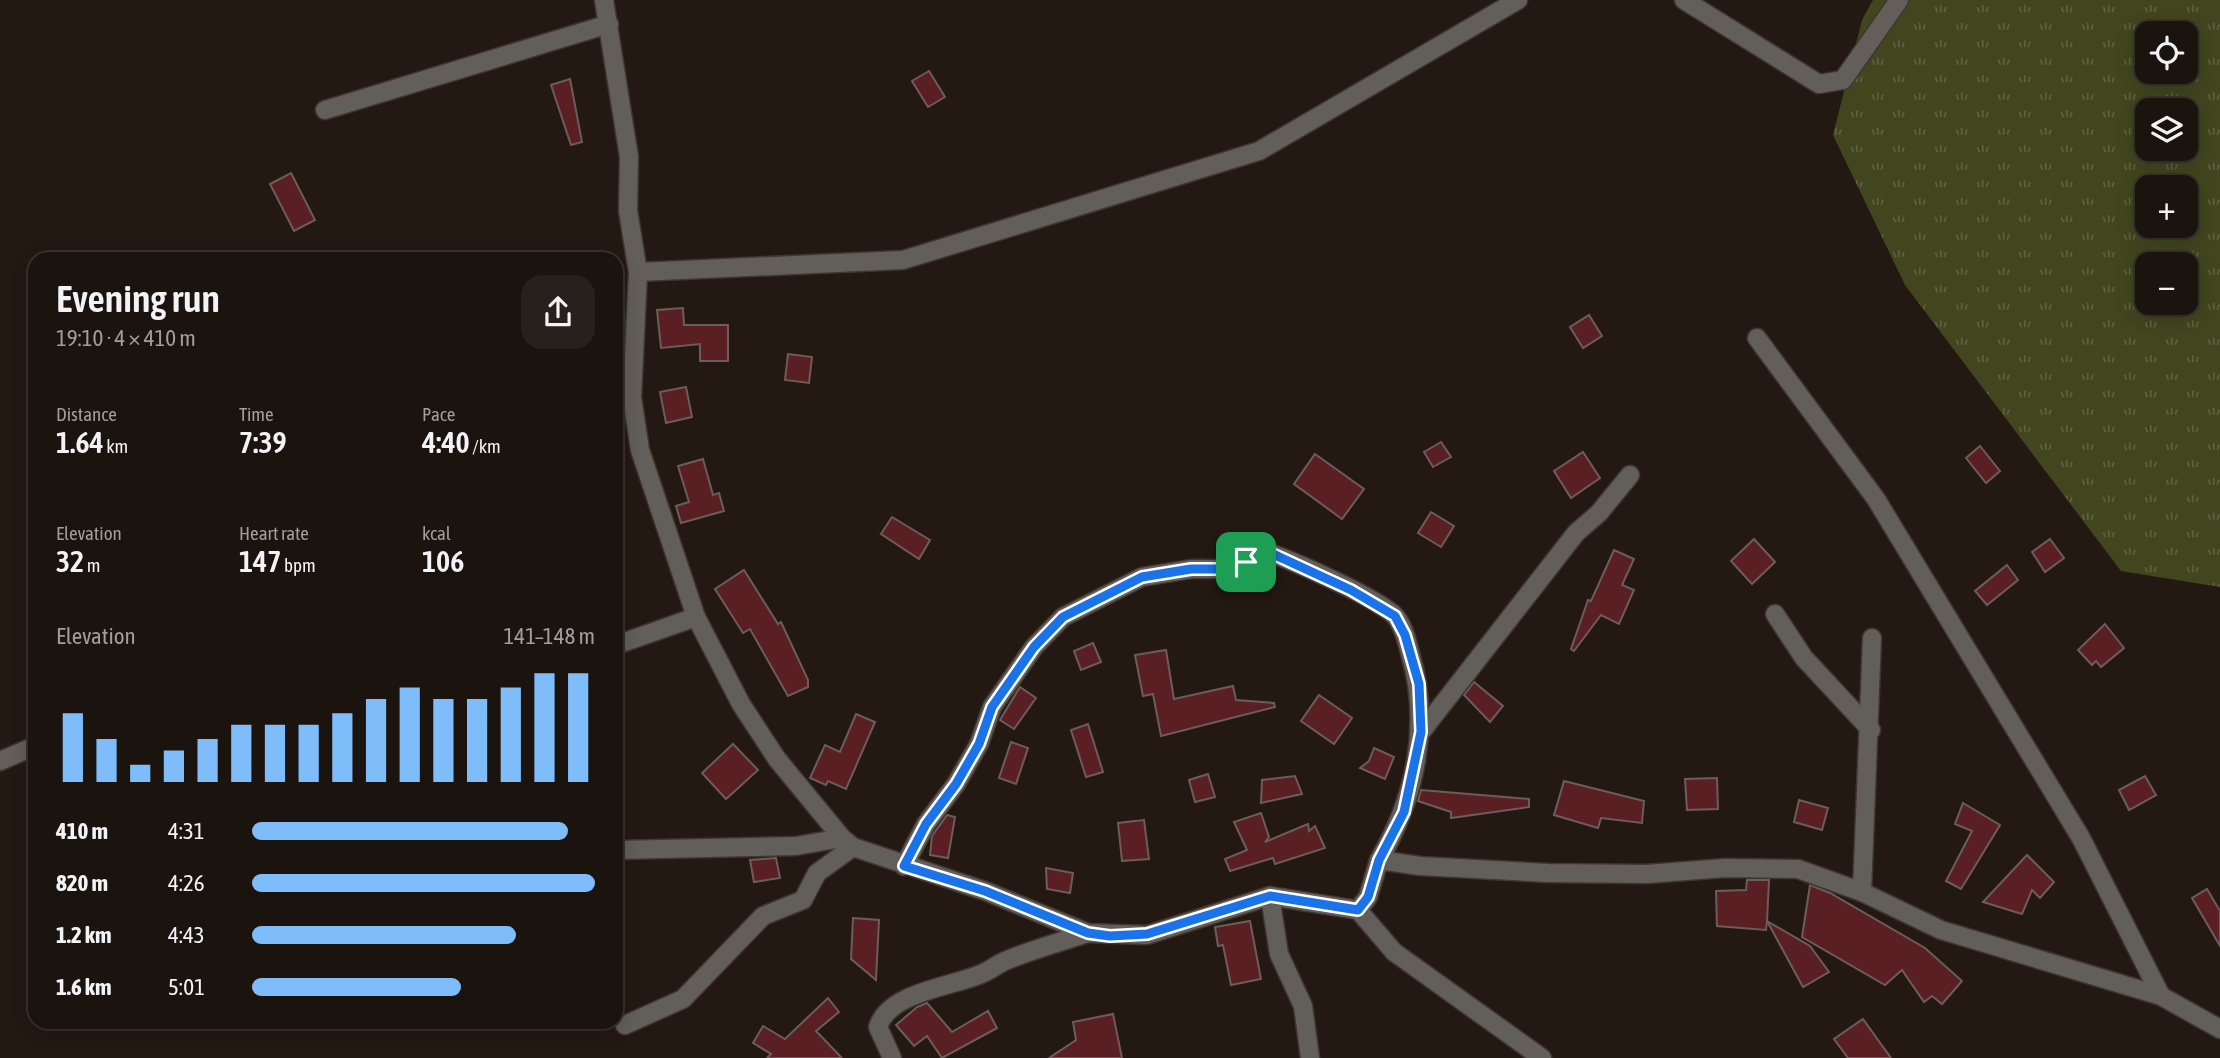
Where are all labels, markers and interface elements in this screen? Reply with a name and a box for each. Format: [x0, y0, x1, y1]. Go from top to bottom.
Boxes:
map controls [2135, 21, 2198, 315]
button: locate [2135, 21, 2198, 84]
button: layers [2135, 98, 2198, 161]
button: + [2135, 175, 2198, 238]
button: − [2135, 252, 2198, 315]
button: share [521, 275, 595, 349]
text: Evening run [56, 277, 220, 320]
text: 19:10 · 4 × 410 m [56, 325, 196, 351]
text: Distance [56, 403, 117, 425]
text: Time [239, 403, 274, 425]
text: Pace [422, 403, 455, 425]
text: 1.64 [56, 425, 104, 459]
text: 7:39 [239, 425, 287, 459]
text: 4:40 [422, 425, 470, 459]
text: km [104, 435, 128, 457]
text: /km [470, 435, 501, 457]
text: Elevation [56, 522, 122, 544]
text: Heart rate [239, 522, 309, 544]
text: kcal [422, 522, 451, 544]
pin [1216, 532, 1276, 592]
icon: arrive [1227, 543, 1265, 581]
text: 32 [56, 544, 84, 578]
text: 147 [239, 544, 281, 578]
text: 106 [422, 544, 464, 578]
text: m [84, 554, 101, 576]
text: bpm [281, 554, 316, 576]
text: Elevation [56, 623, 136, 649]
text: 141–148 m [504, 623, 595, 649]
text: 410 m [56, 818, 108, 844]
text: 4:31 [168, 818, 205, 844]
text: 820 m [56, 870, 108, 896]
text: 4:26 [168, 870, 205, 896]
text: 1.2 km [56, 922, 112, 948]
text: 4:43 [168, 922, 205, 948]
text: 1.6 km [56, 974, 112, 1000]
text: 5:01 [168, 974, 205, 1000]

